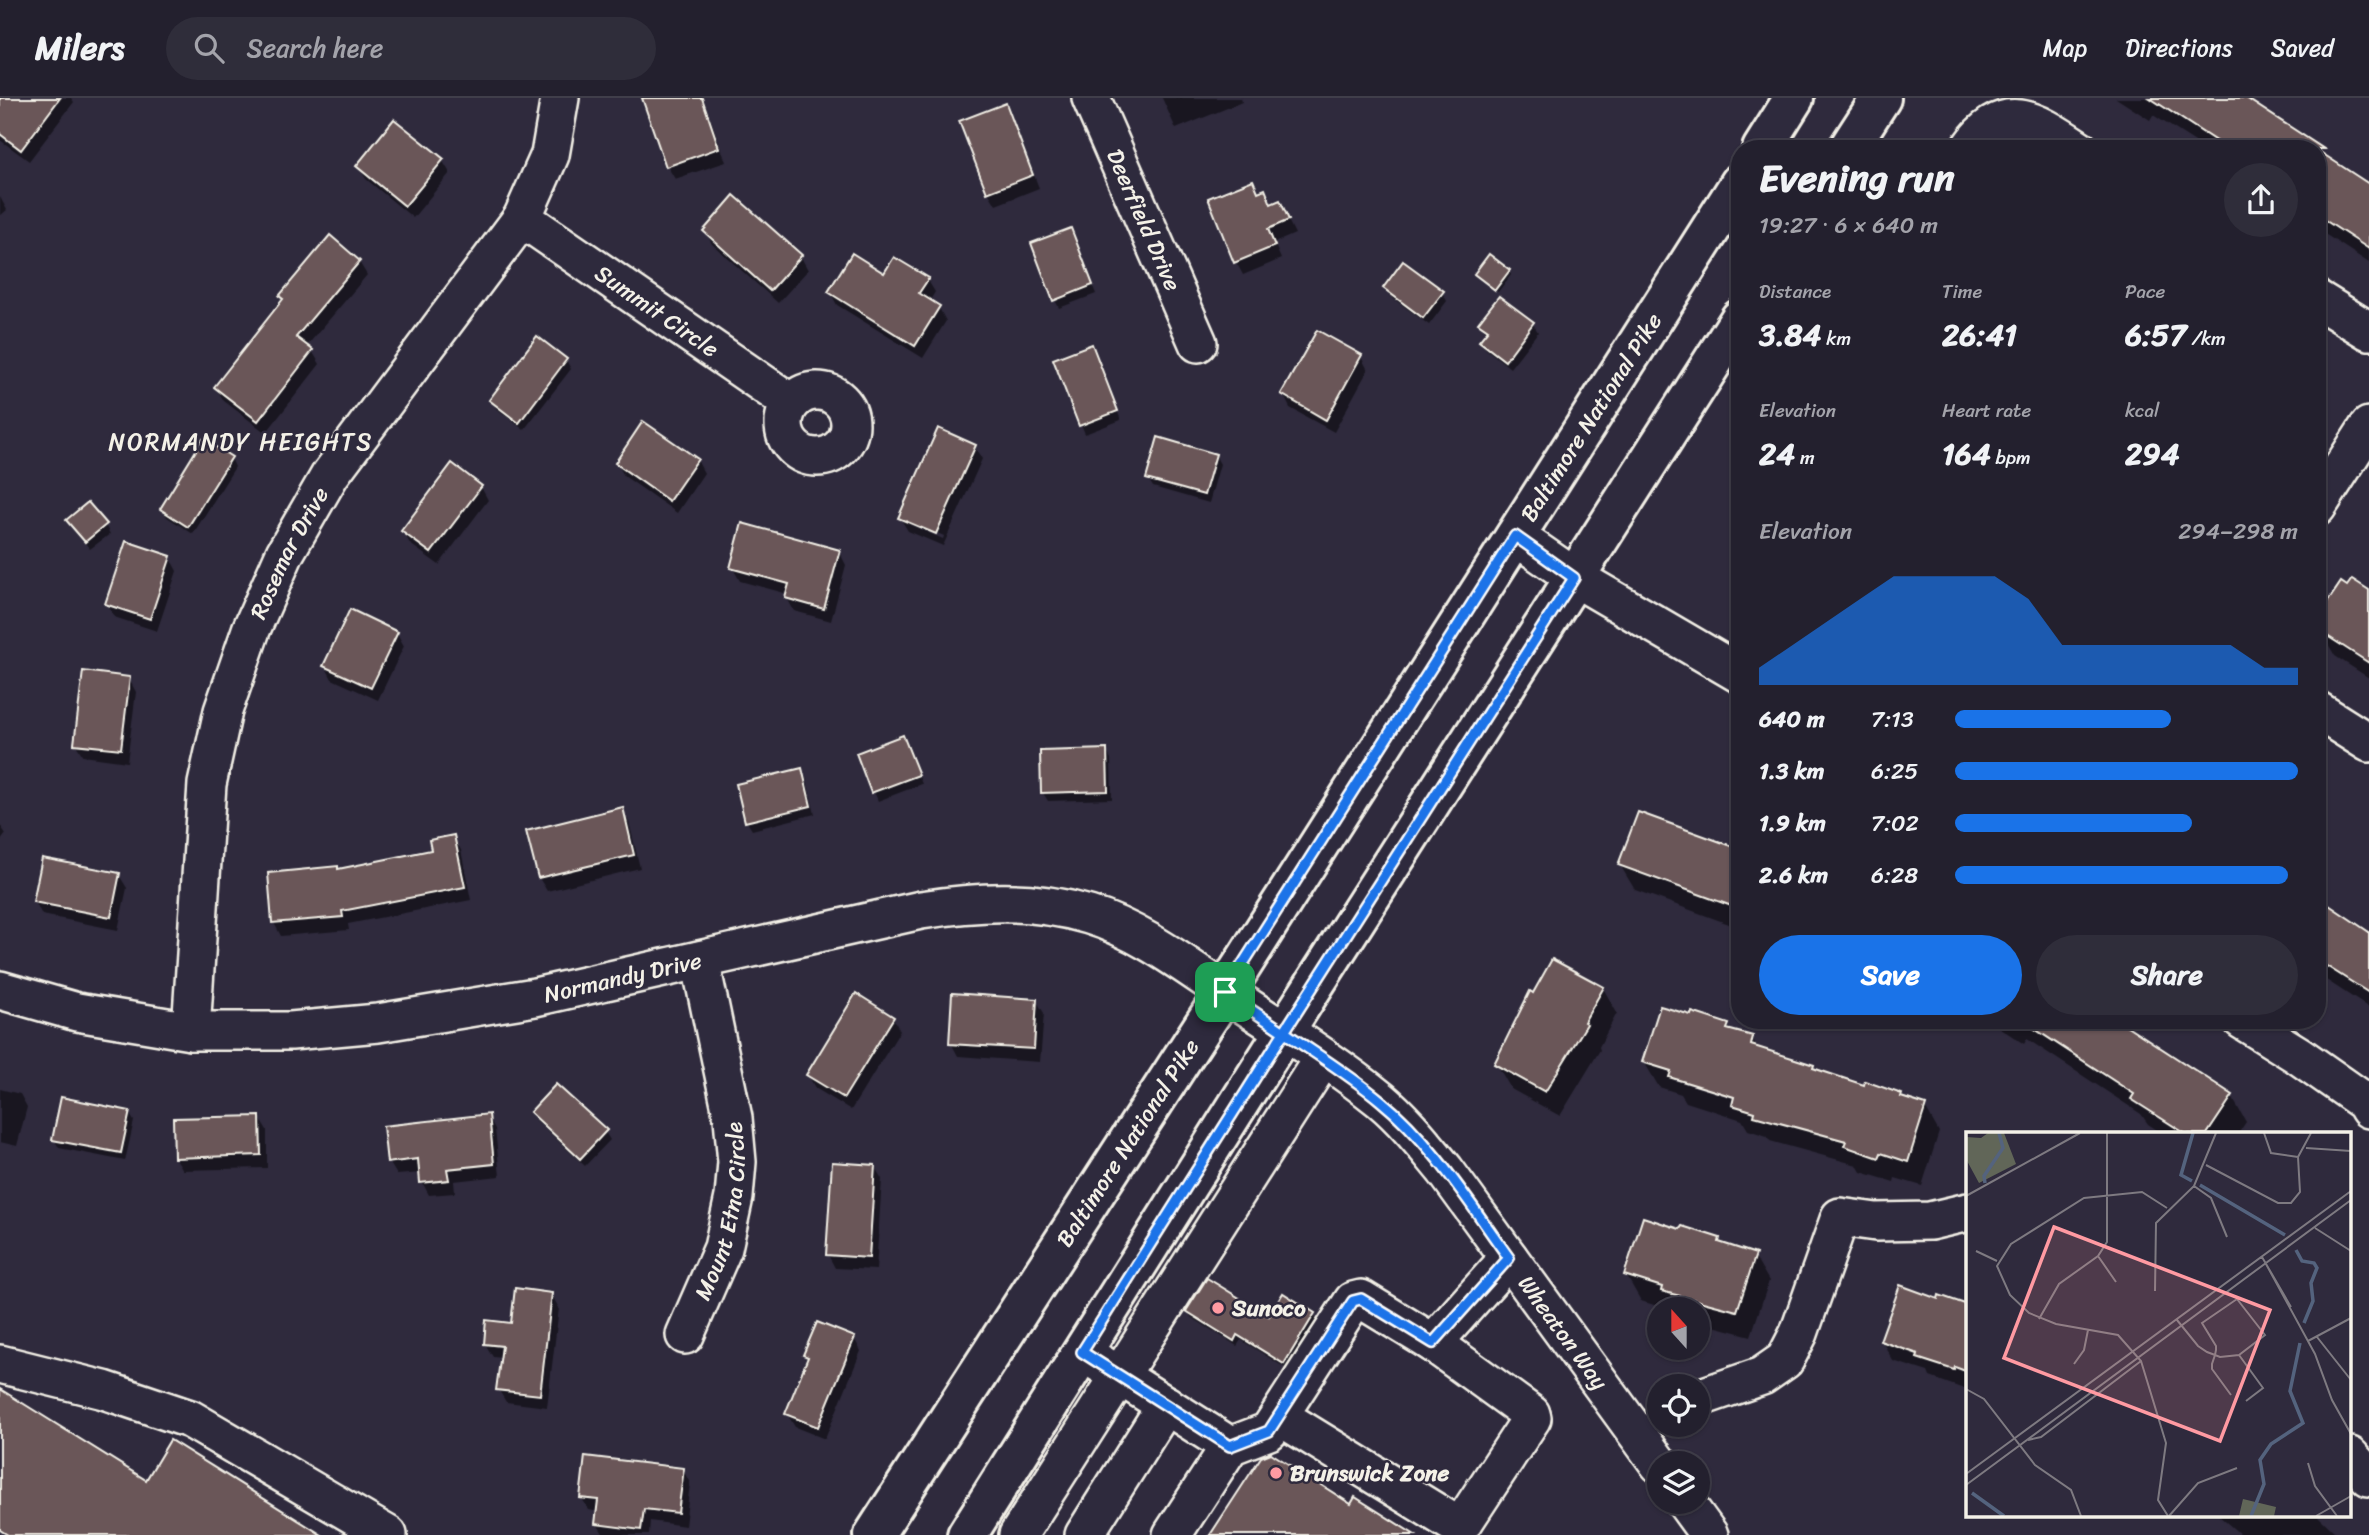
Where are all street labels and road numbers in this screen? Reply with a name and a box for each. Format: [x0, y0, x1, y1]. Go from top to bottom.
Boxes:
street label: Deerfield Drive [1095, 142, 1193, 298]
street label: Summit Circle [586, 254, 728, 369]
street label: Baltimore National Pike [1509, 304, 1674, 530]
street label: Rosemar Drive [238, 479, 340, 626]
street label: Normandy Drive [540, 940, 706, 1015]
street label: Baltimore National Pike [1045, 1030, 1211, 1256]
street label: Mount Etna Circle [683, 1120, 758, 1307]
street label: Wheaton Way [1507, 1266, 1619, 1399]

